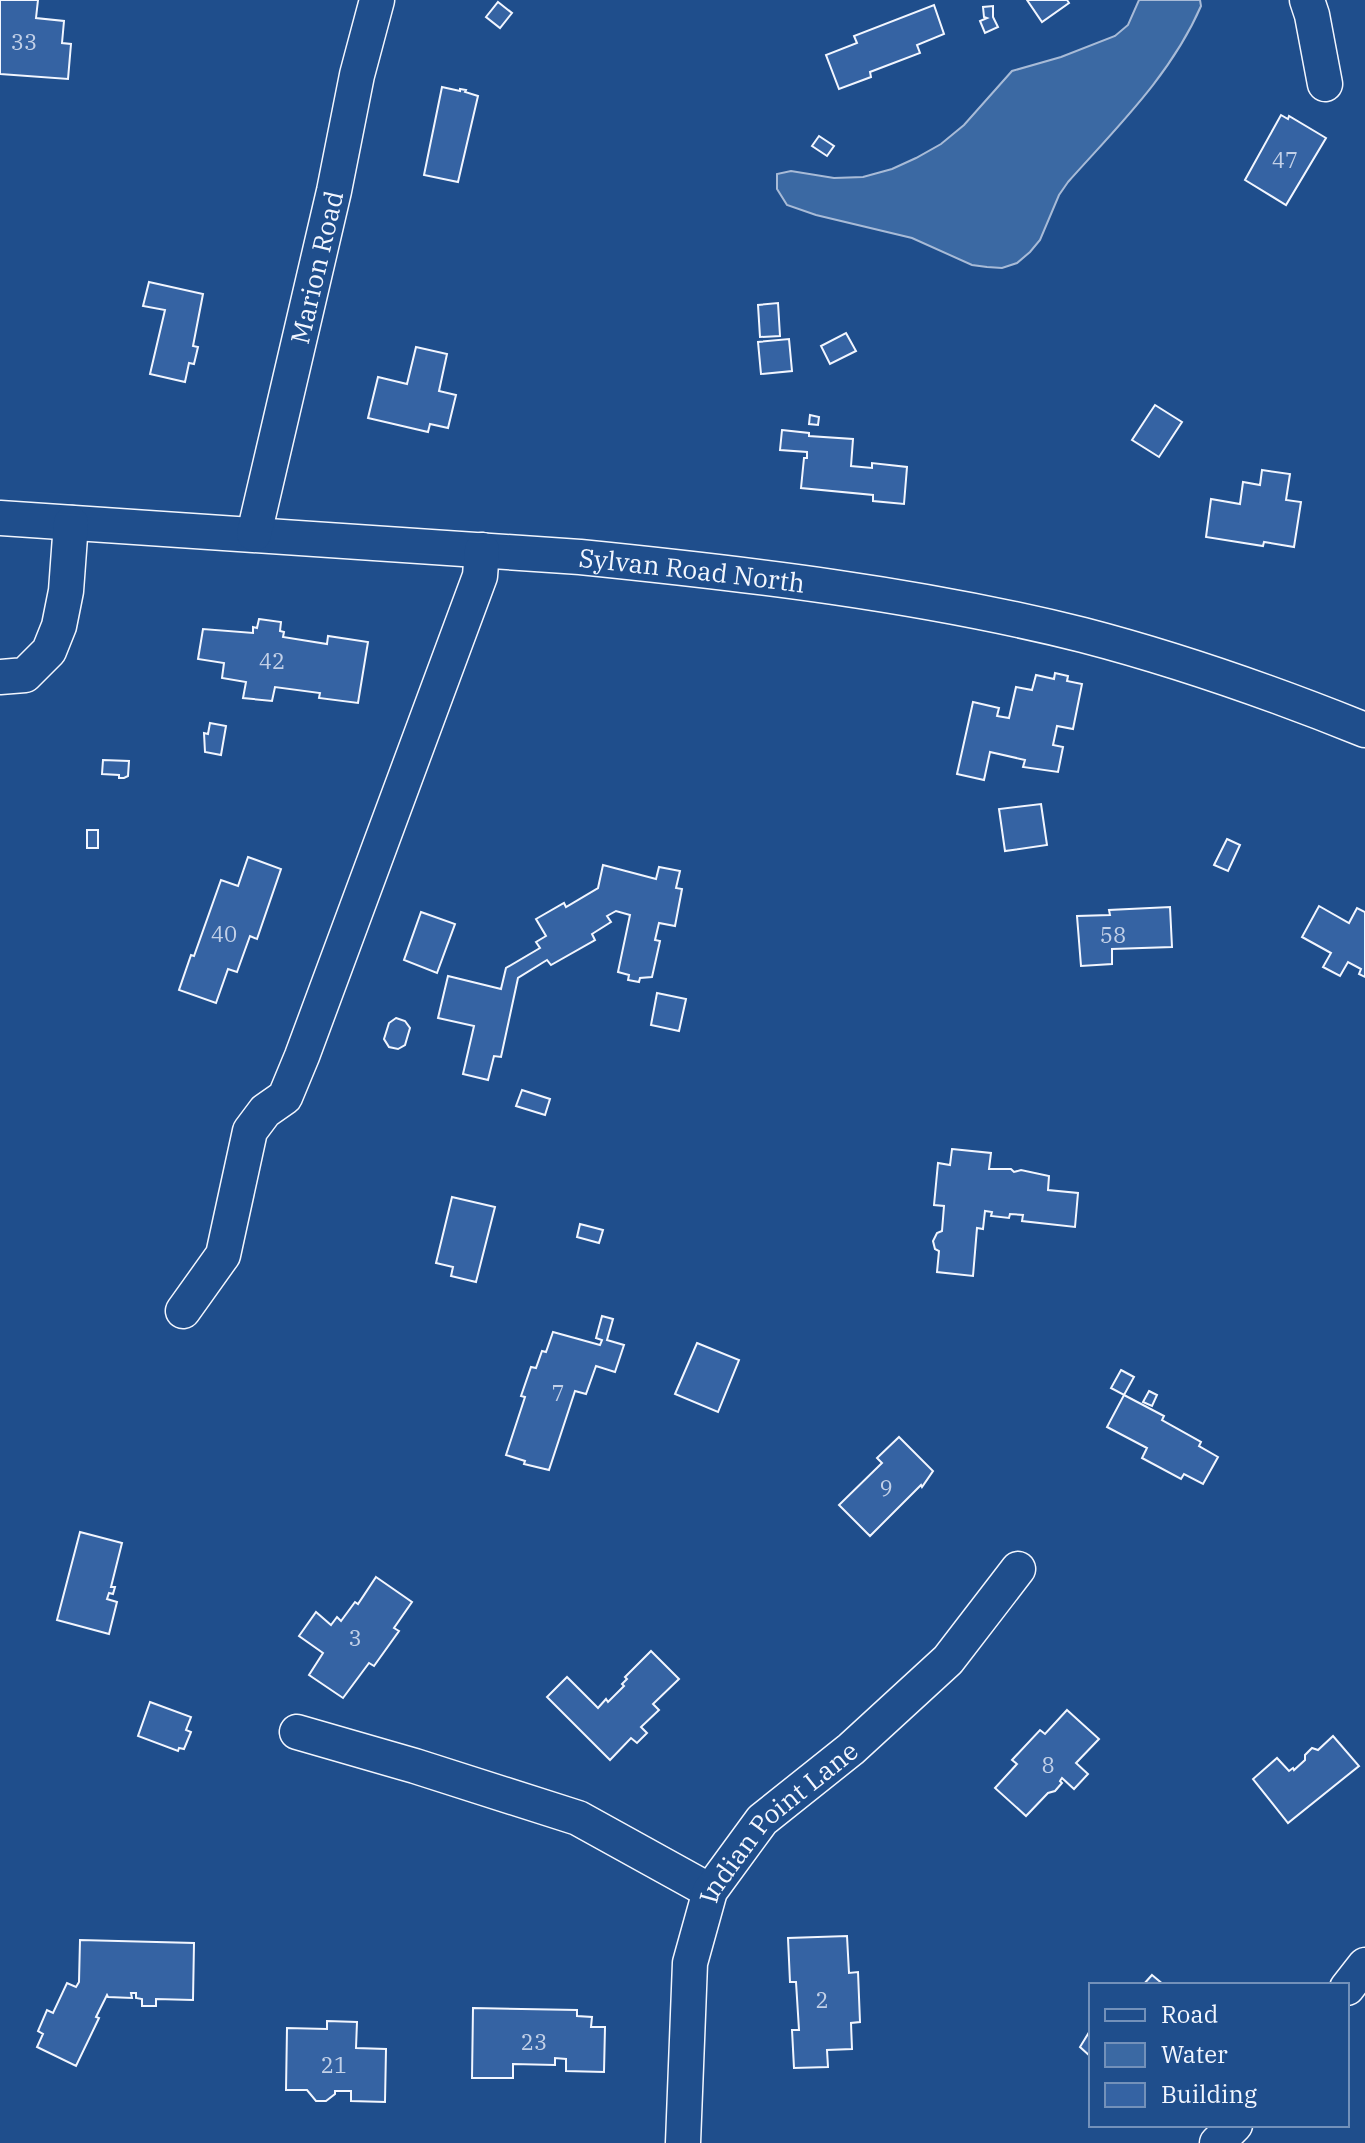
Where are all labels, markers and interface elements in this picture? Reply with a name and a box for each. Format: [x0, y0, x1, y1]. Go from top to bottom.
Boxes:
house number: 33 [11, 27, 37, 56]
house number: 47 [1272, 145, 1298, 174]
street label: Marion Road [282, 187, 351, 347]
street label: Sylvan Road North [577, 540, 807, 600]
house number: 42 [259, 646, 285, 675]
house number: 40 [211, 919, 237, 948]
house number: 58 [1100, 920, 1126, 949]
house number: 7 [551, 1378, 565, 1407]
house number: 9 [879, 1473, 893, 1502]
house number: 3 [348, 1623, 362, 1652]
street label: Indian Point Lane [691, 1733, 865, 1907]
house number: 8 [1041, 1750, 1055, 1779]
legend [1089, 1983, 1349, 2127]
house number: 2 [815, 1985, 829, 2014]
text: Road [1161, 1998, 1218, 2030]
house number: 23 [521, 2027, 547, 2056]
text: Water [1161, 2038, 1228, 2070]
house number: 21 [321, 2050, 347, 2079]
text: Building [1161, 2078, 1257, 2110]

